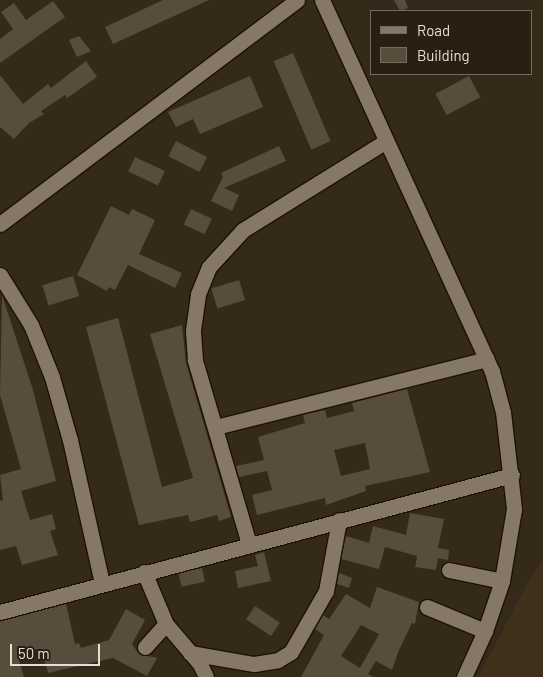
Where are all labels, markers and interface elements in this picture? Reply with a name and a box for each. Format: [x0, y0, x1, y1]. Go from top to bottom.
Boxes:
legend [370, 10, 533, 75]
text: Road [417, 21, 450, 39]
text: Building [417, 46, 470, 64]
scale bar [12, 634, 102, 666]
text: 50 m [18, 644, 50, 662]

